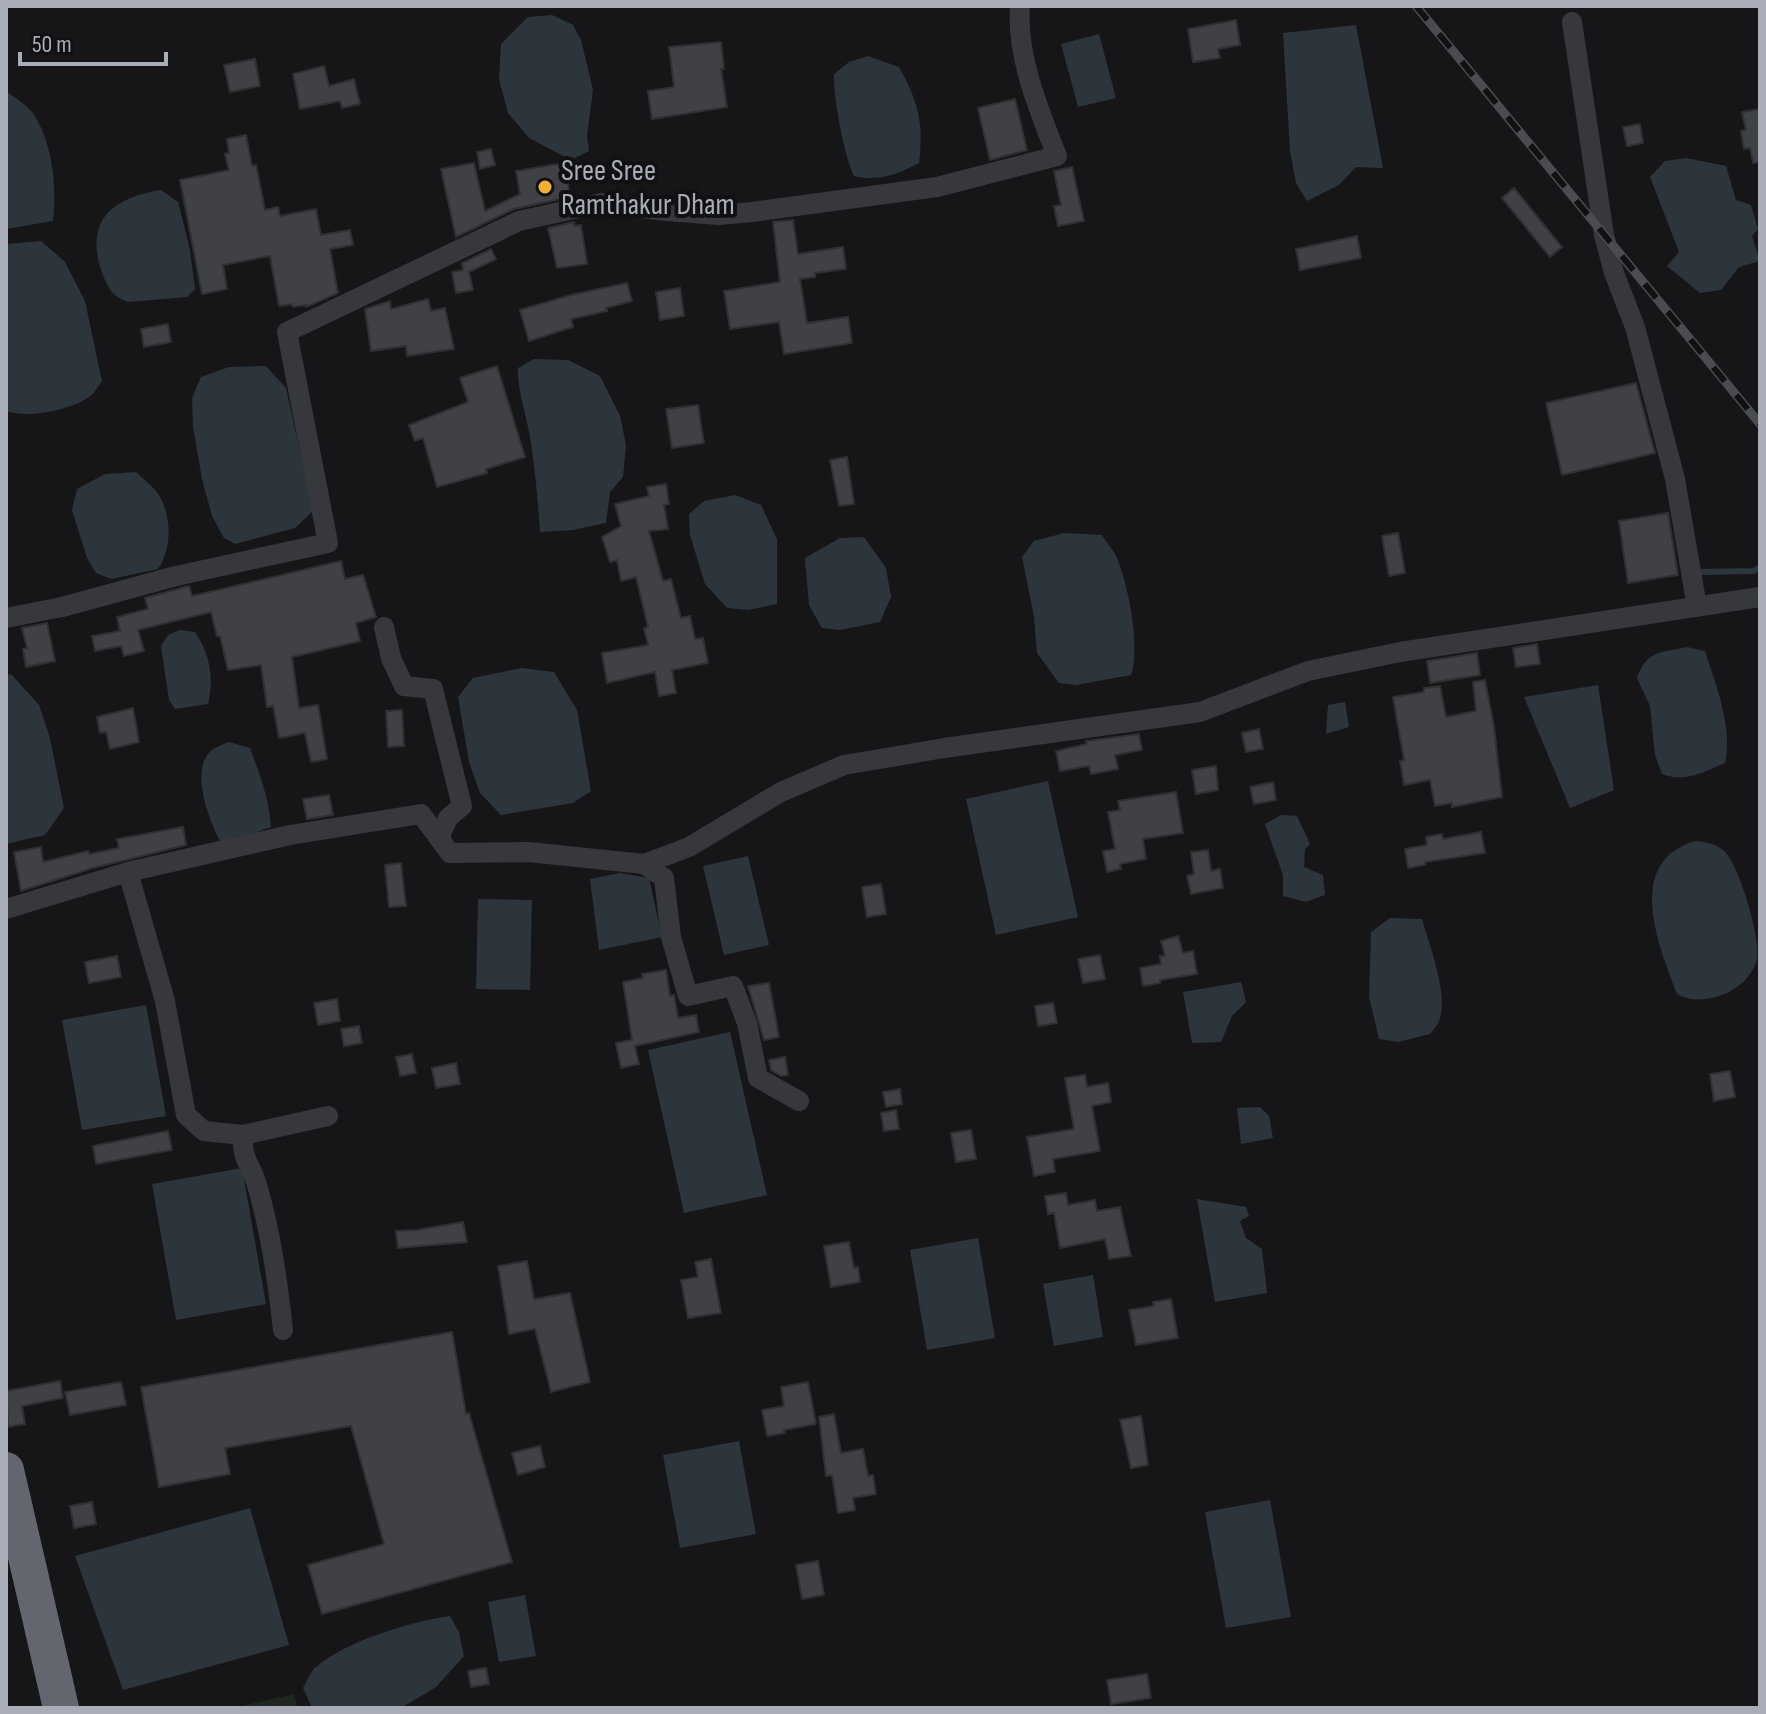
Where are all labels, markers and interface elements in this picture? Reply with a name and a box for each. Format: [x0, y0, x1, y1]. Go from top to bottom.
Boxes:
scale bar [20, 16, 166, 66]
text: 50 m [32, 30, 72, 59]
place label: Sree Sree Ramthakur Dham [561, 153, 735, 223]
marker: Sree Sree Ramthakur Dham [536, 178, 554, 196]

